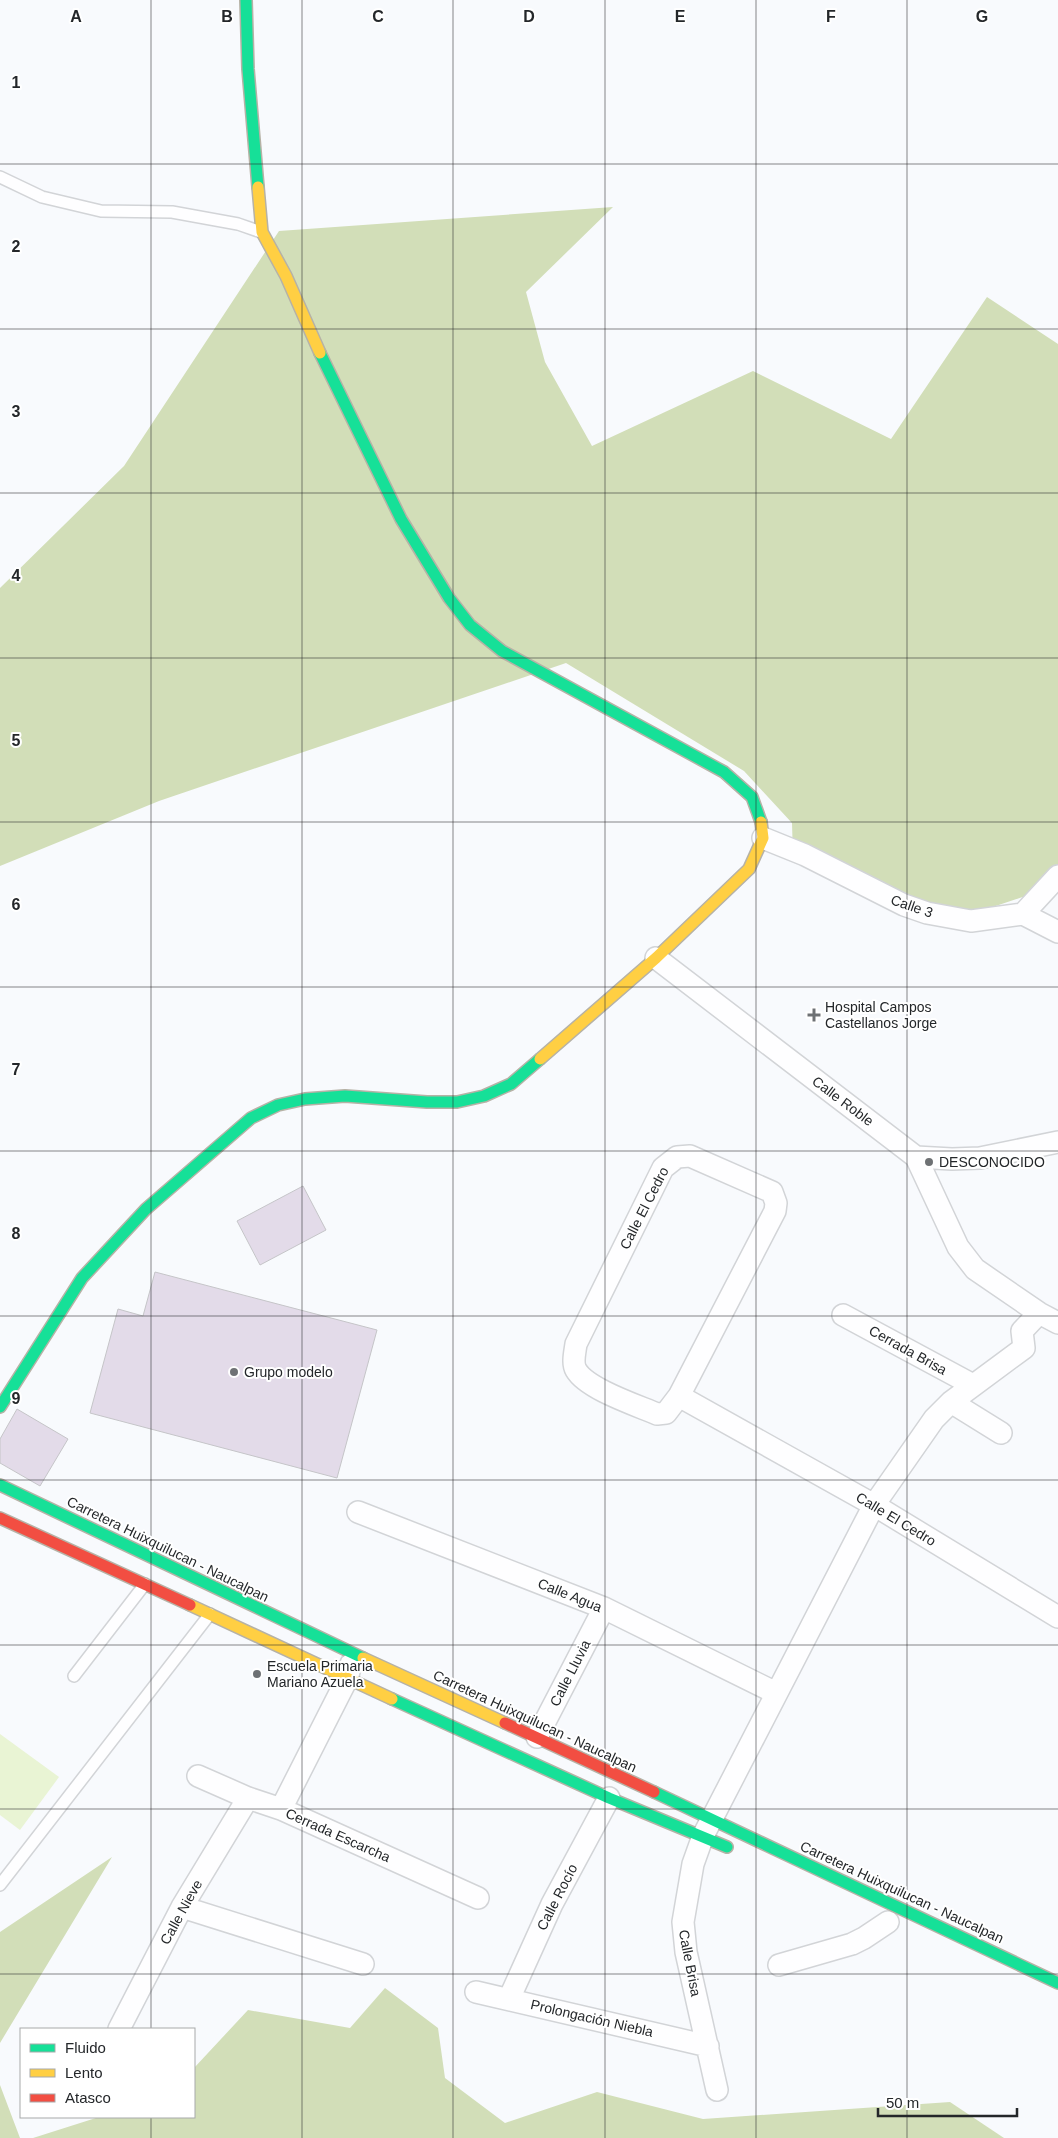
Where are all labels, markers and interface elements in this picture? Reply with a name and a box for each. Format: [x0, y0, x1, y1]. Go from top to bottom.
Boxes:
text: A [70, 8, 82, 25]
text: B [221, 8, 233, 25]
text: C [372, 8, 384, 25]
text: D [523, 8, 535, 25]
text: E [675, 8, 686, 25]
text: F [826, 8, 836, 25]
text: G [976, 8, 988, 25]
text: 1 [12, 74, 21, 91]
text: 2 [12, 238, 21, 255]
text: 3 [12, 403, 21, 420]
text: 4 [12, 567, 21, 584]
text: 5 [12, 732, 21, 749]
street label: Calle 3 [889, 891, 935, 921]
text: 6 [12, 896, 21, 913]
place label: Hospital Campos Castellanos Jorge [825, 999, 937, 1031]
marker: Hospital Campos Castellanos Jorge [807, 1008, 821, 1022]
text: 7 [12, 1061, 21, 1078]
street label: Calle Roble [809, 1073, 877, 1129]
place label: DESCONOCIDO [939, 1154, 1045, 1170]
marker: DESCONOCIDO [923, 1156, 935, 1168]
street label: Calle El Cedro [616, 1164, 672, 1252]
text: 8 [12, 1225, 21, 1242]
street label: Cerrada Brisa [866, 1322, 950, 1378]
place label: Grupo modelo [244, 1364, 333, 1380]
marker: Grupo modelo [228, 1366, 240, 1378]
text: 9 [12, 1390, 21, 1407]
street label: Calle El Cedro [853, 1489, 939, 1549]
street label: Carretera Huixquilucan - Naucalpan [64, 1493, 272, 1605]
street label: Calle Agua [536, 1575, 605, 1615]
street label: Calle Lluvia [546, 1637, 594, 1709]
place label: Escuela Primaria Mariano Azuela [267, 1658, 373, 1690]
street label: Carretera Huixquilucan - Naucalpan [431, 1667, 639, 1775]
marker: Escuela Primaria Mariano Azuela [251, 1668, 263, 1680]
street label: Cerrada Escarcha [283, 1805, 393, 1865]
street label: Carretera Huixquilucan - Naucalpan [798, 1838, 1006, 1946]
street label: Calle Rocío [533, 1861, 581, 1933]
street label: Calle Nieve [157, 1877, 205, 1947]
street label: Calle Brisa [676, 1928, 704, 1998]
street label: Prolongación Niebla [529, 1996, 655, 2040]
legend [20, 2028, 195, 2118]
text: Fluido [65, 2039, 106, 2056]
text: Lento [65, 2064, 103, 2081]
scale bar [878, 2086, 1017, 2118]
text: Atasco [65, 2089, 111, 2106]
text: 50 m [886, 2094, 919, 2111]

